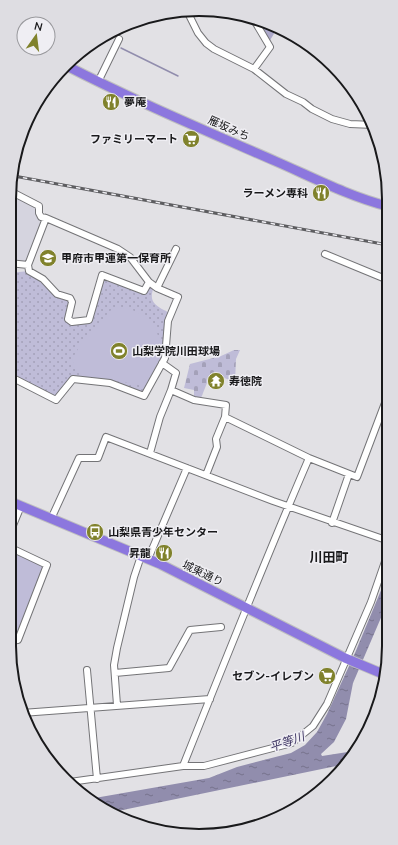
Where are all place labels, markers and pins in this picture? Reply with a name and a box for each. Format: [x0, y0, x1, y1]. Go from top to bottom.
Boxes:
restaurant icon: 夢庵 [101, 92, 121, 112]
place label: 夢庵 [124, 95, 147, 110]
supermarket icon: ファミリーマート [181, 129, 201, 149]
place label: ファミリーマート [90, 132, 178, 147]
restaurant icon: ラーメン専科 [311, 183, 331, 203]
place label: ラーメン専科 [242, 186, 308, 201]
school or university icon: 甲府市甲運第一保育所 [38, 248, 58, 268]
place label: 甲府市甲運第一保育所 [61, 251, 171, 266]
sports icon: 山梨学院川田球場 [109, 341, 129, 361]
place label: 山梨学院川田球場 [132, 344, 220, 359]
temple icon: 寿徳院 [206, 371, 226, 391]
place label: 寿徳院 [229, 374, 262, 389]
bus stop icon: 山梨県青少年センター [85, 522, 105, 542]
place label: 山梨県青少年センター [108, 525, 218, 540]
restaurant icon: 昇龍 [154, 543, 174, 563]
place label: 昇龍 [129, 546, 151, 561]
supermarket icon: セブン-イレブン [317, 666, 337, 686]
place label: セブン-イレブン [232, 669, 314, 684]

